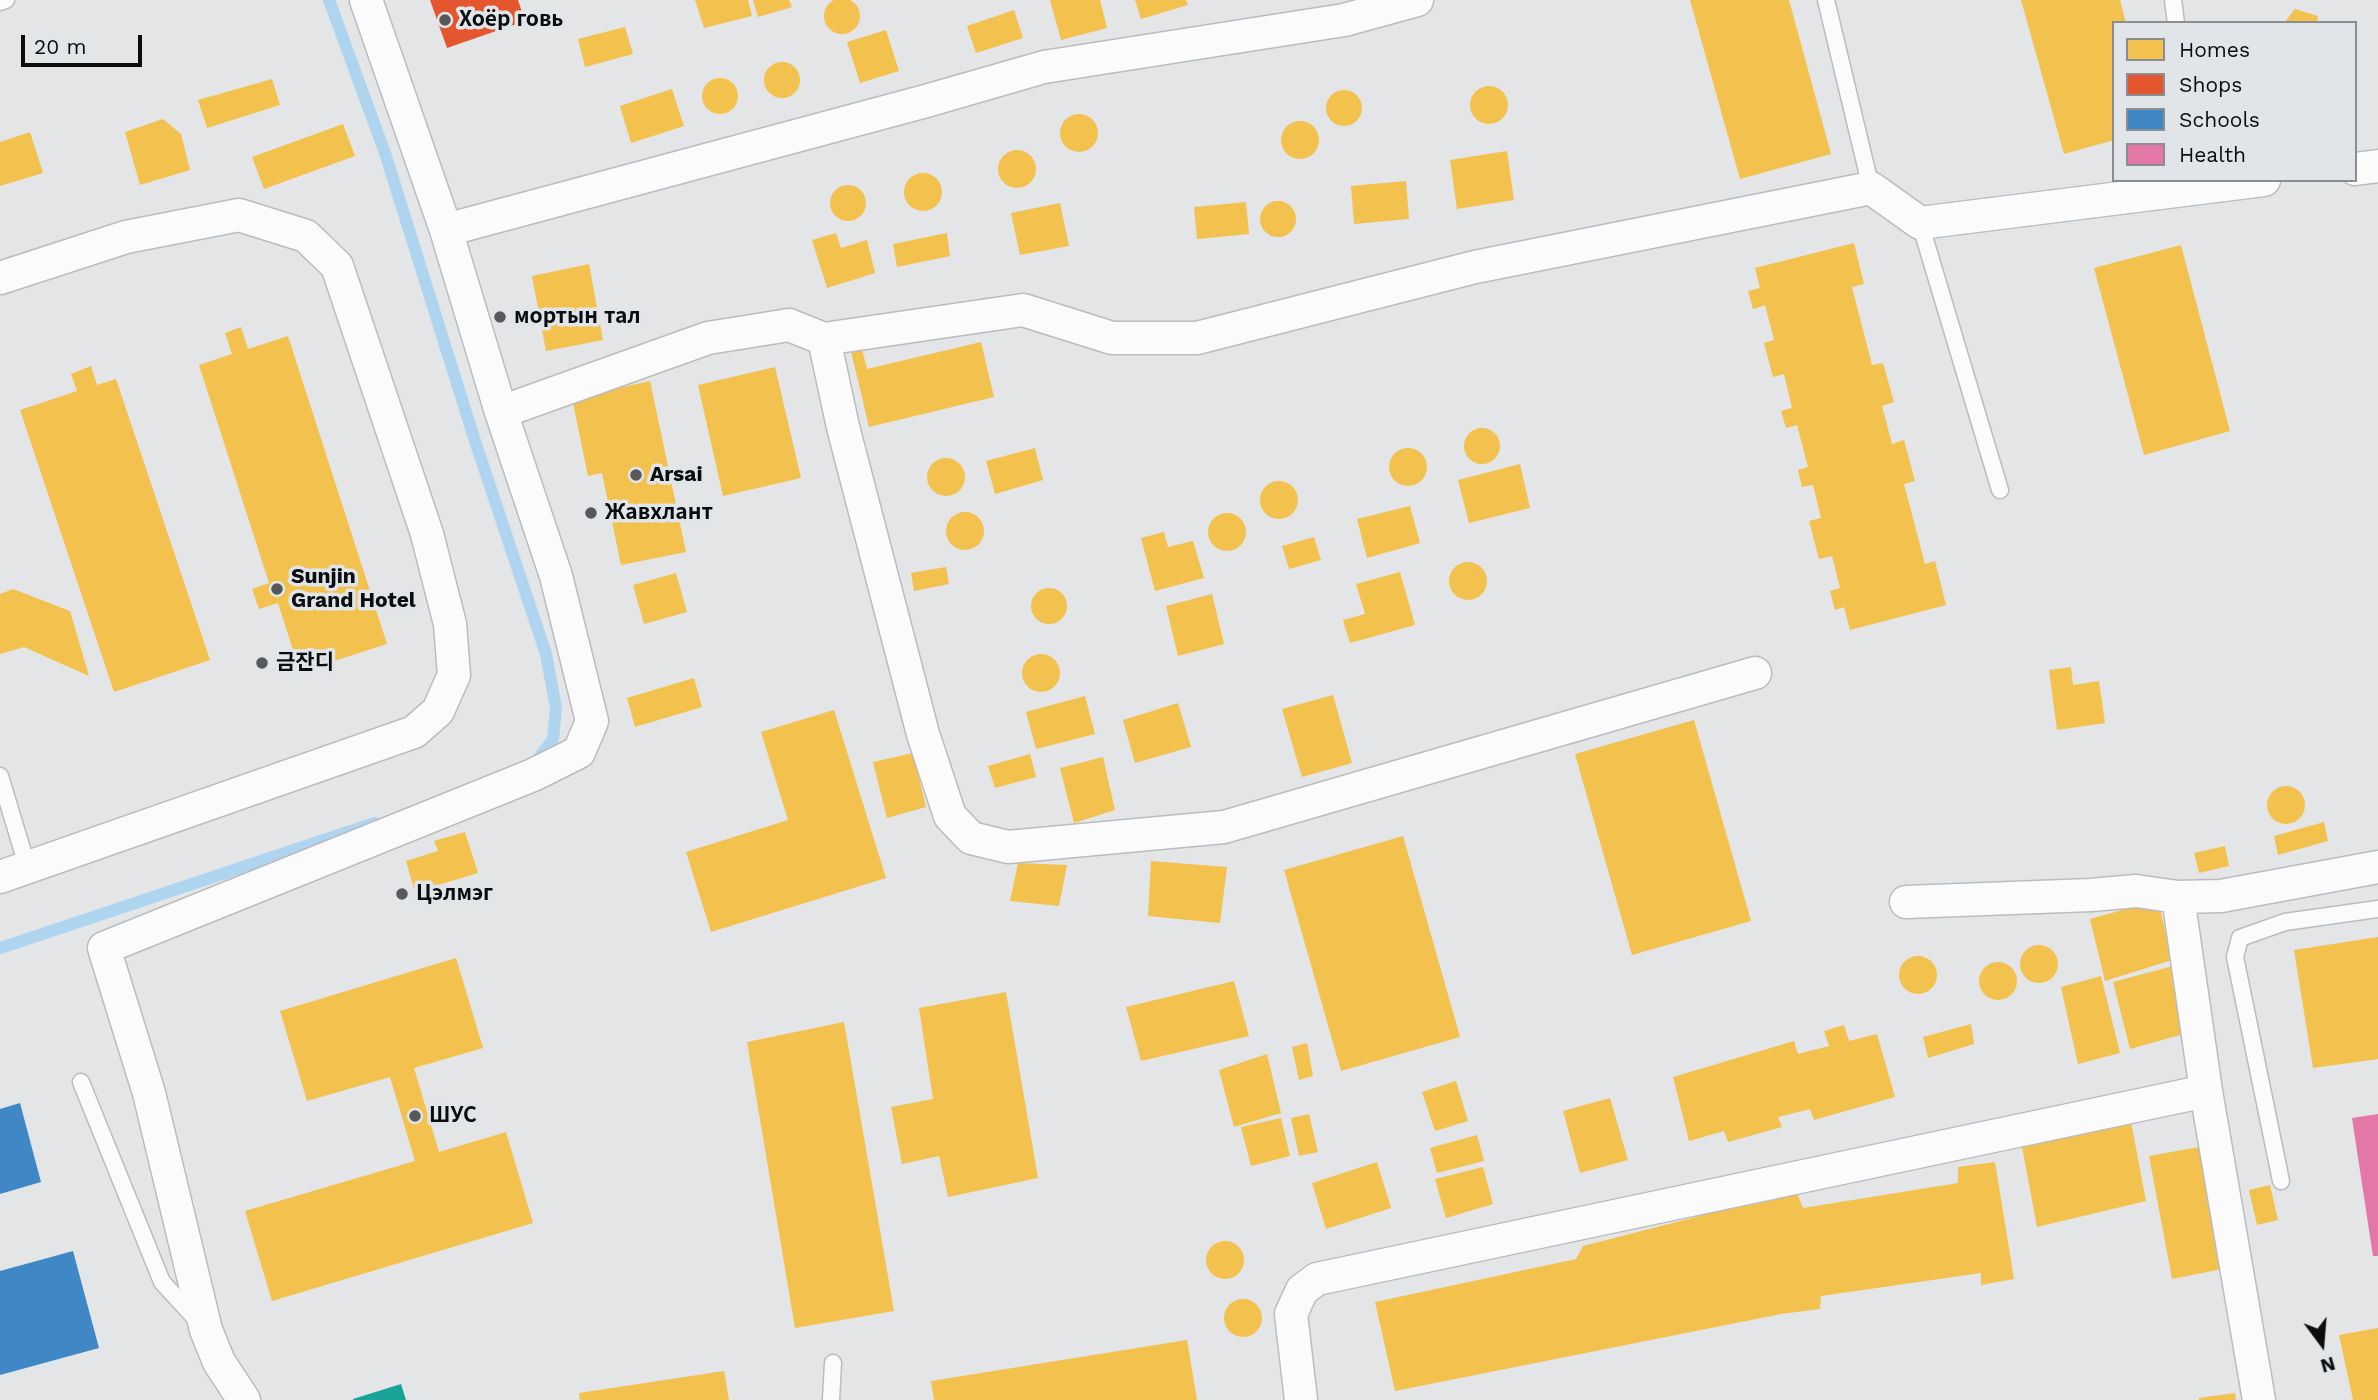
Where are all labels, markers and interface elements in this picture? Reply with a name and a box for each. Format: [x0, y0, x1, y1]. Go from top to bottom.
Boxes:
place label: Хоёр говь [459, 7, 563, 33]
marker: Хоёр говь [437, 12, 453, 28]
scale bar [24, 21, 145, 65]
legend [2112, 21, 2357, 182]
text: 20 m [34, 34, 86, 59]
text: Homes [2179, 37, 2250, 62]
text: Shops [2179, 72, 2242, 97]
text: Schools [2179, 107, 2260, 132]
text: Health [2179, 142, 2246, 167]
place label: мортын тал [514, 304, 641, 330]
marker: мортын тал [492, 309, 508, 325]
place label: Arsai [650, 462, 703, 488]
marker: Arsai [628, 467, 644, 483]
place label: Жавхлант [605, 500, 713, 526]
marker: Жавхлант [583, 505, 599, 521]
place label: Sunjin Grand Hotel [291, 564, 416, 614]
marker: Sunjin Grand Hotel [269, 581, 285, 597]
place label: 금잔디 [276, 650, 334, 676]
marker: 금잔디 [254, 655, 270, 671]
place label: Цэлмэг [416, 881, 493, 907]
marker: Цэлмэг [394, 886, 410, 902]
place label: ШУС [429, 1103, 477, 1129]
marker: ШУС [407, 1108, 423, 1124]
north arrow [2287, 1309, 2357, 1379]
text: N [2318, 1352, 2338, 1378]

